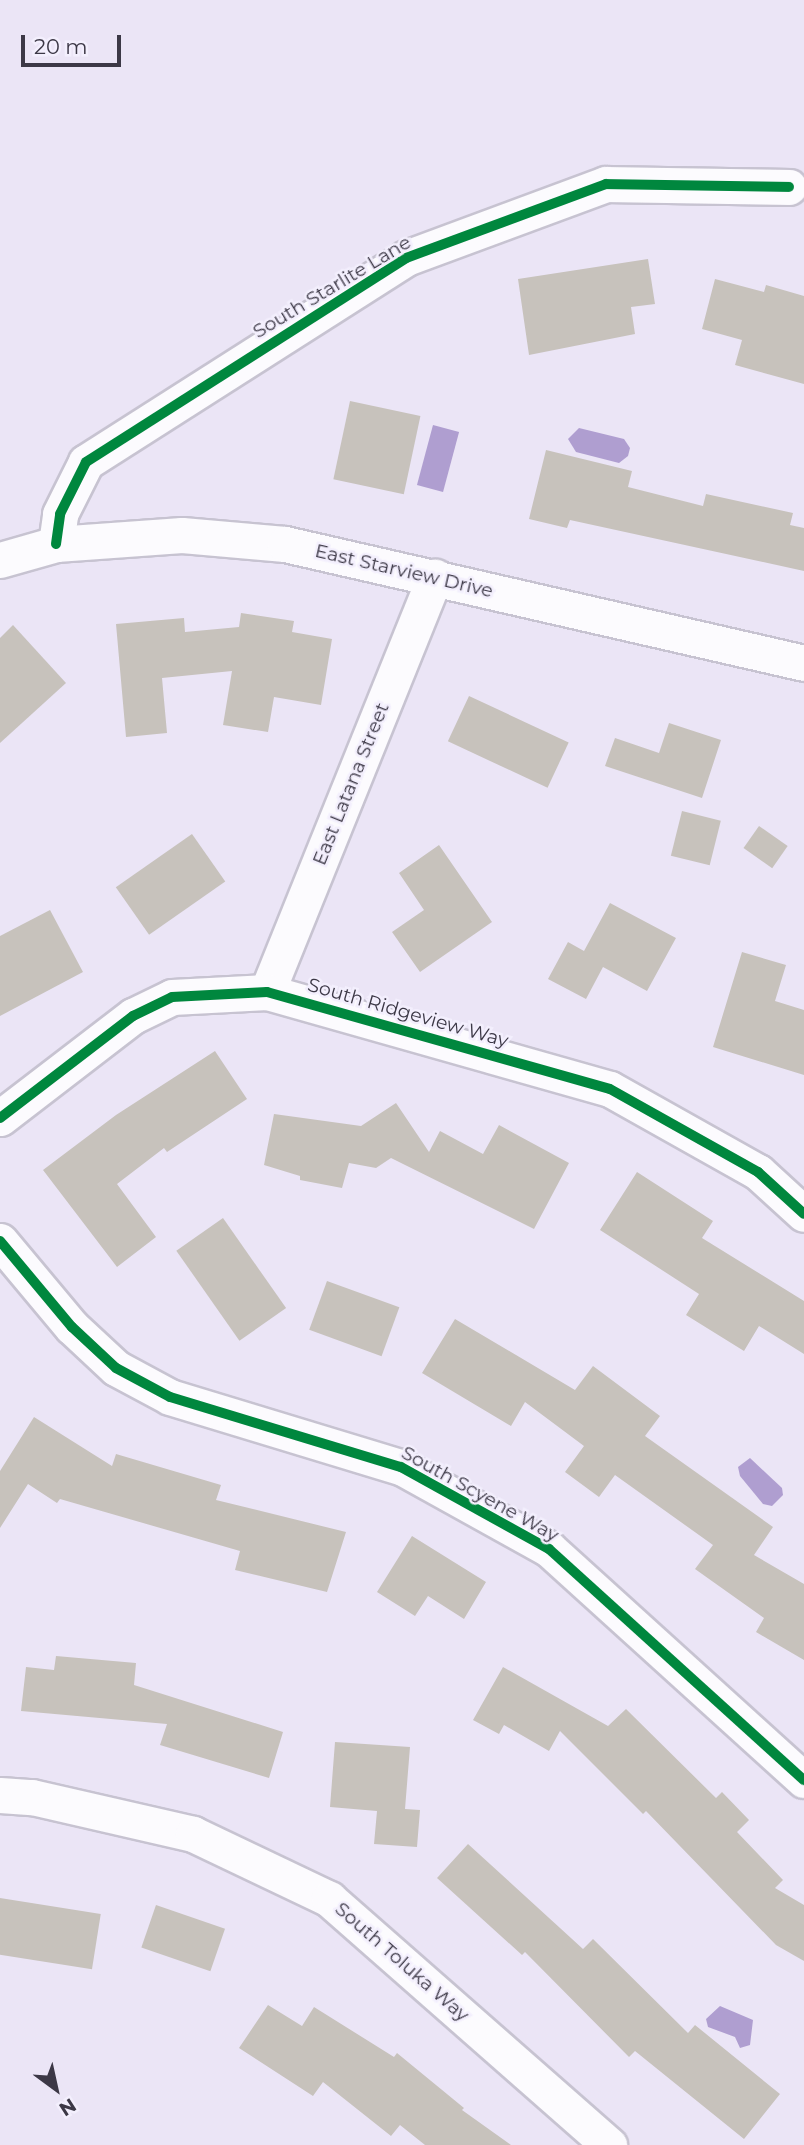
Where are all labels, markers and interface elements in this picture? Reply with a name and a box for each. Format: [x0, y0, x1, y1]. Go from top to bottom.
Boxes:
scale bar [24, 21, 124, 65]
text: 20 m [34, 34, 88, 59]
street label: South Starlite Lane [249, 231, 415, 343]
street label: East Starview Drive [313, 539, 495, 603]
street label: East Latana Street [308, 699, 394, 869]
street label: South Ridgeview Way [305, 973, 511, 1053]
street label: South Scyene Way [397, 1441, 563, 1547]
street label: South Toluka Way [330, 1898, 474, 2026]
north arrow [21, 2054, 91, 2124]
text: N [55, 2093, 80, 2121]

